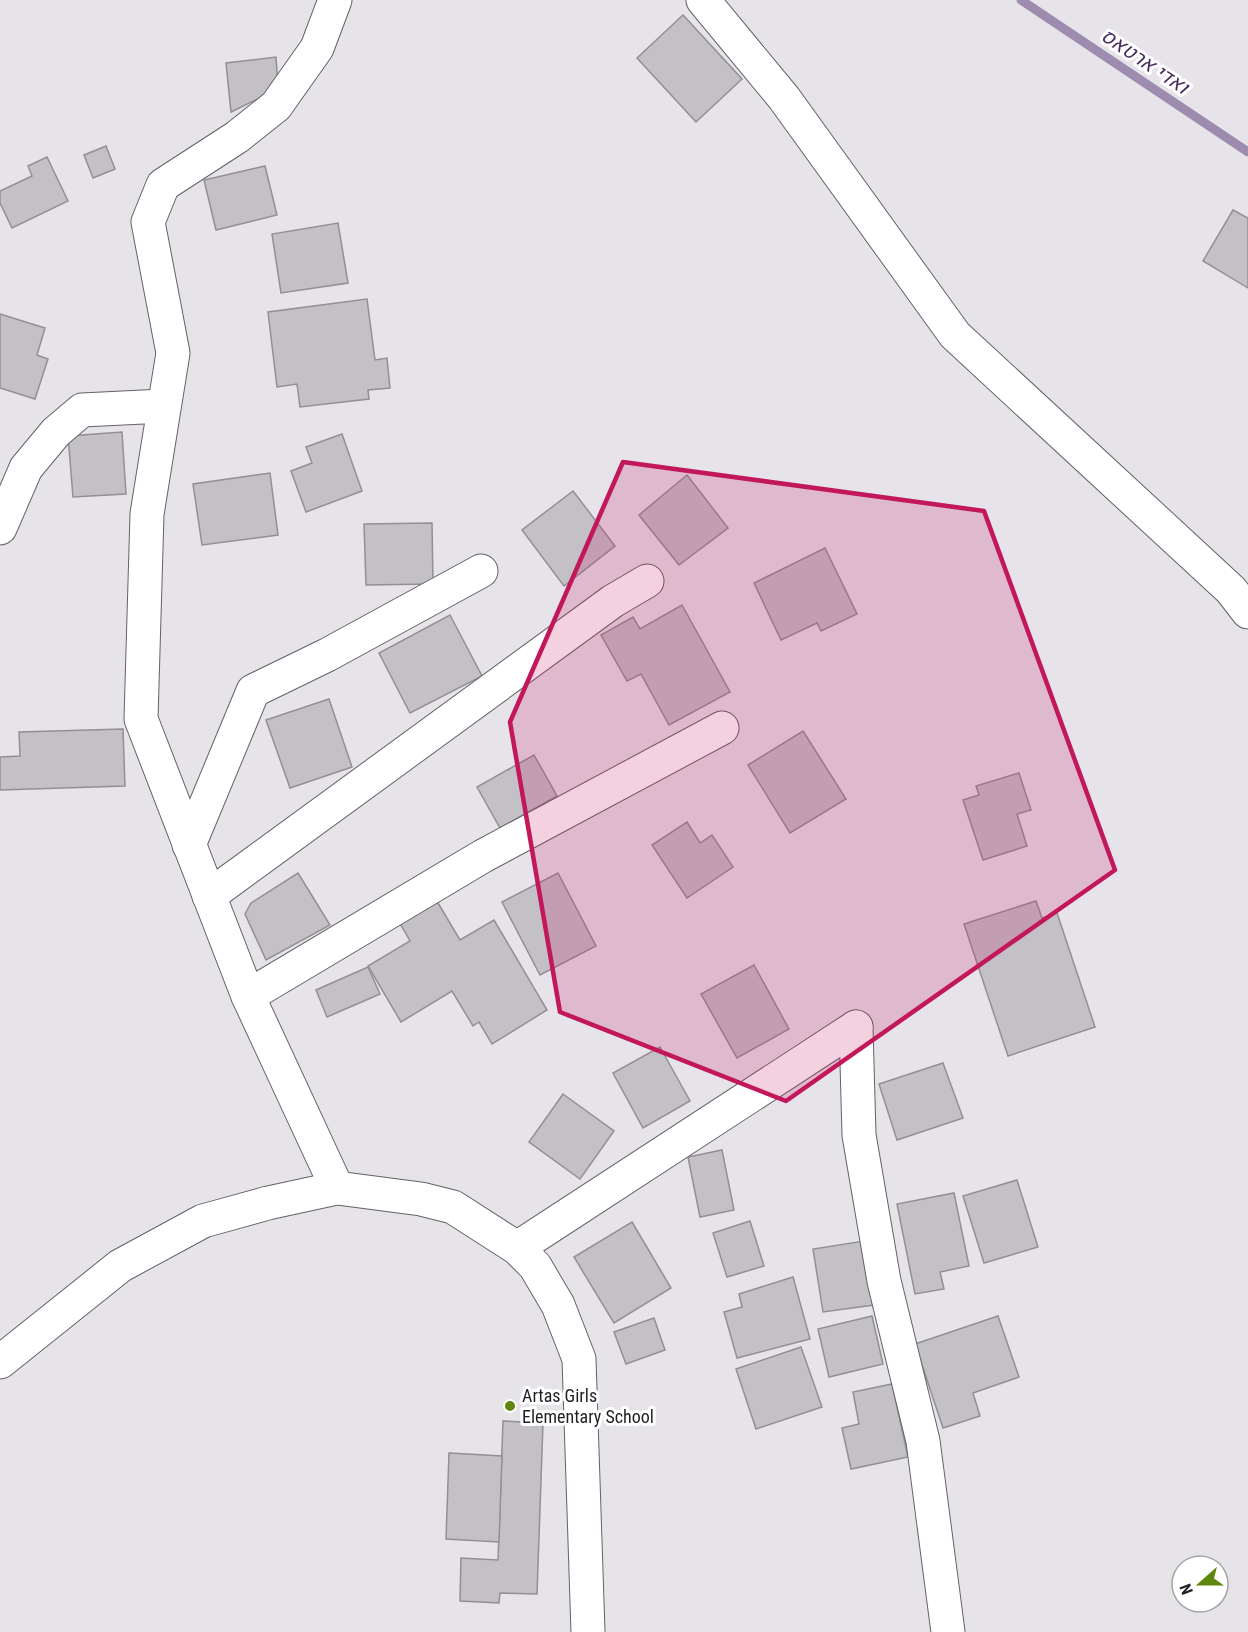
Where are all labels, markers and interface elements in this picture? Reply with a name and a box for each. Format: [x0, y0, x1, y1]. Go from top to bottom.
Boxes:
water label: ואדי ארטאס [1097, 23, 1194, 100]
place label: Artas Girls Elementary School [522, 1385, 654, 1427]
marker: Artas Girls Elementary School [503, 1399, 517, 1413]
north arrow [1170, 1554, 1230, 1614]
text: N [1176, 1581, 1197, 1597]

